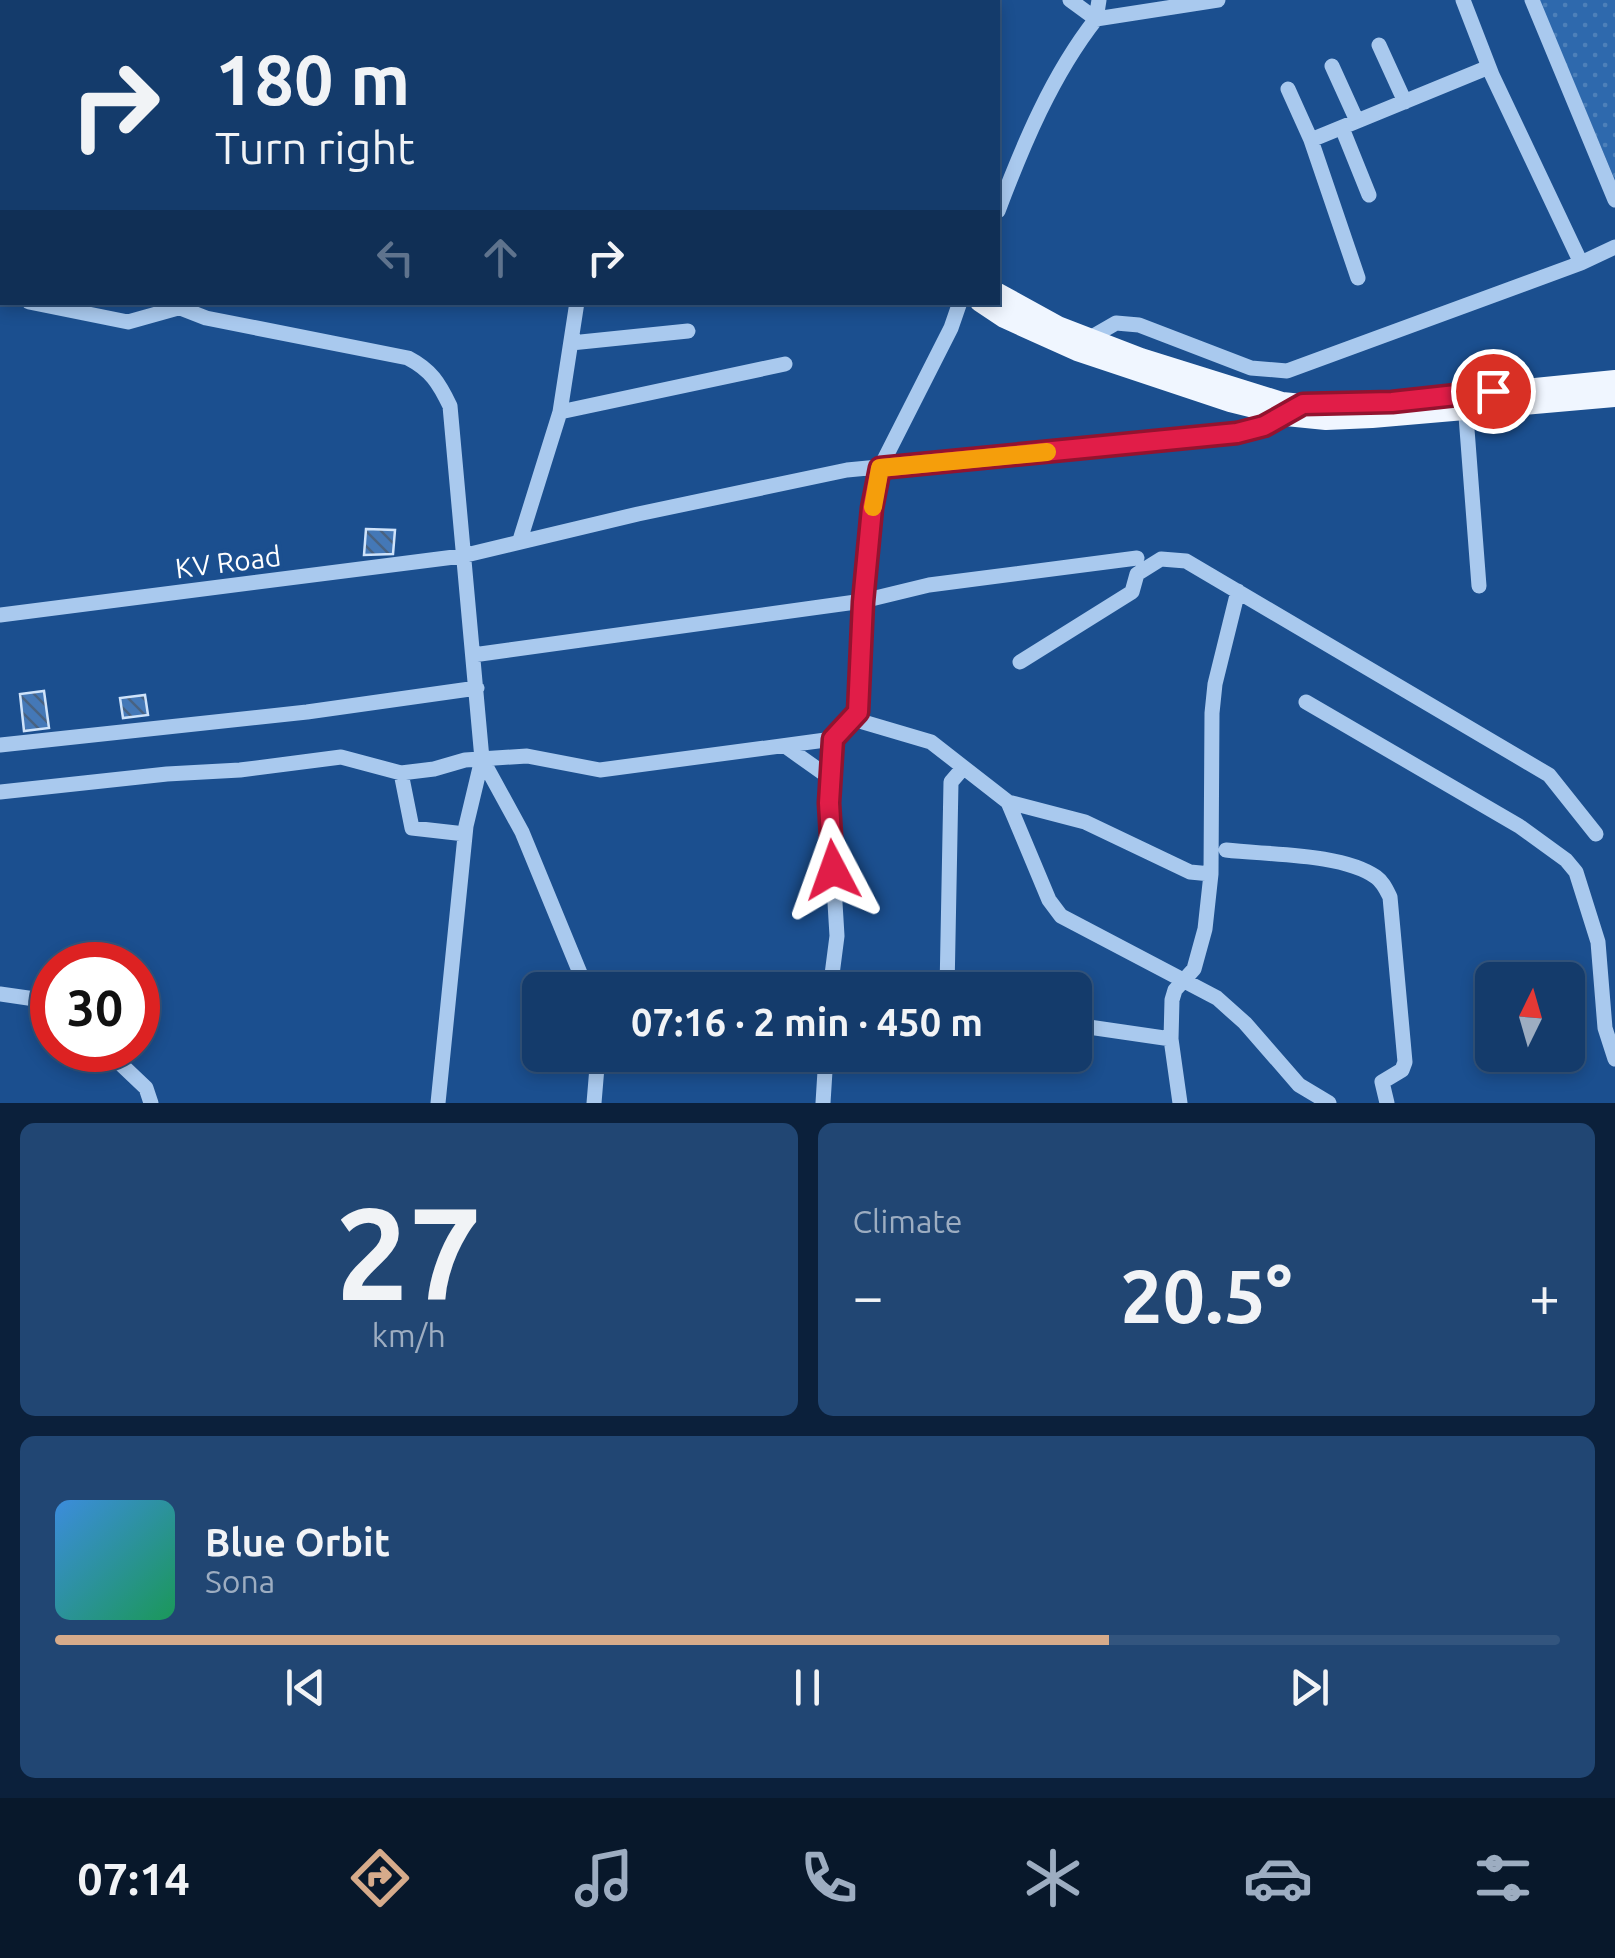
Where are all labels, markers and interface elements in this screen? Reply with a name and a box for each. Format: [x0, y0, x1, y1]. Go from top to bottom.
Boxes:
icon: right [50, 40, 180, 170]
text: 180 m [215, 40, 410, 118]
text: Turn right [215, 122, 415, 173]
icon: left [368, 230, 423, 285]
icon: ahead [473, 230, 528, 285]
icon: right [578, 230, 633, 285]
pin [1451, 349, 1536, 434]
icon: arrive [1466, 364, 1521, 419]
street label: KV Road [173, 540, 283, 583]
position arrow [781, 818, 885, 922]
speed limit sign: 30 [30, 942, 160, 1072]
north arrow [1475, 962, 1585, 1072]
map controls [1475, 962, 1585, 1072]
text: 07:16 · 2 min · 450 m [631, 1001, 983, 1043]
text: 27 [335, 1179, 482, 1325]
text: Climate [853, 1203, 963, 1239]
text: 20.5° [1120, 1253, 1292, 1337]
text: − [853, 1265, 884, 1326]
text: + [1529, 1265, 1560, 1326]
text: km/h [372, 1317, 446, 1353]
text: Blue Orbit [205, 1521, 390, 1563]
text: Sona [205, 1563, 275, 1599]
icon: previous [278, 1660, 333, 1715]
icon: pause [780, 1660, 835, 1715]
icon: next [1282, 1660, 1337, 1715]
icon: directions [345, 1843, 415, 1913]
icon: music [569, 1843, 639, 1913]
icon: phone [794, 1843, 864, 1913]
icon: climate [1018, 1843, 1088, 1913]
icon: car [1243, 1843, 1313, 1913]
icon: filters [1468, 1843, 1538, 1913]
text: 07:14 [77, 1853, 190, 1904]

